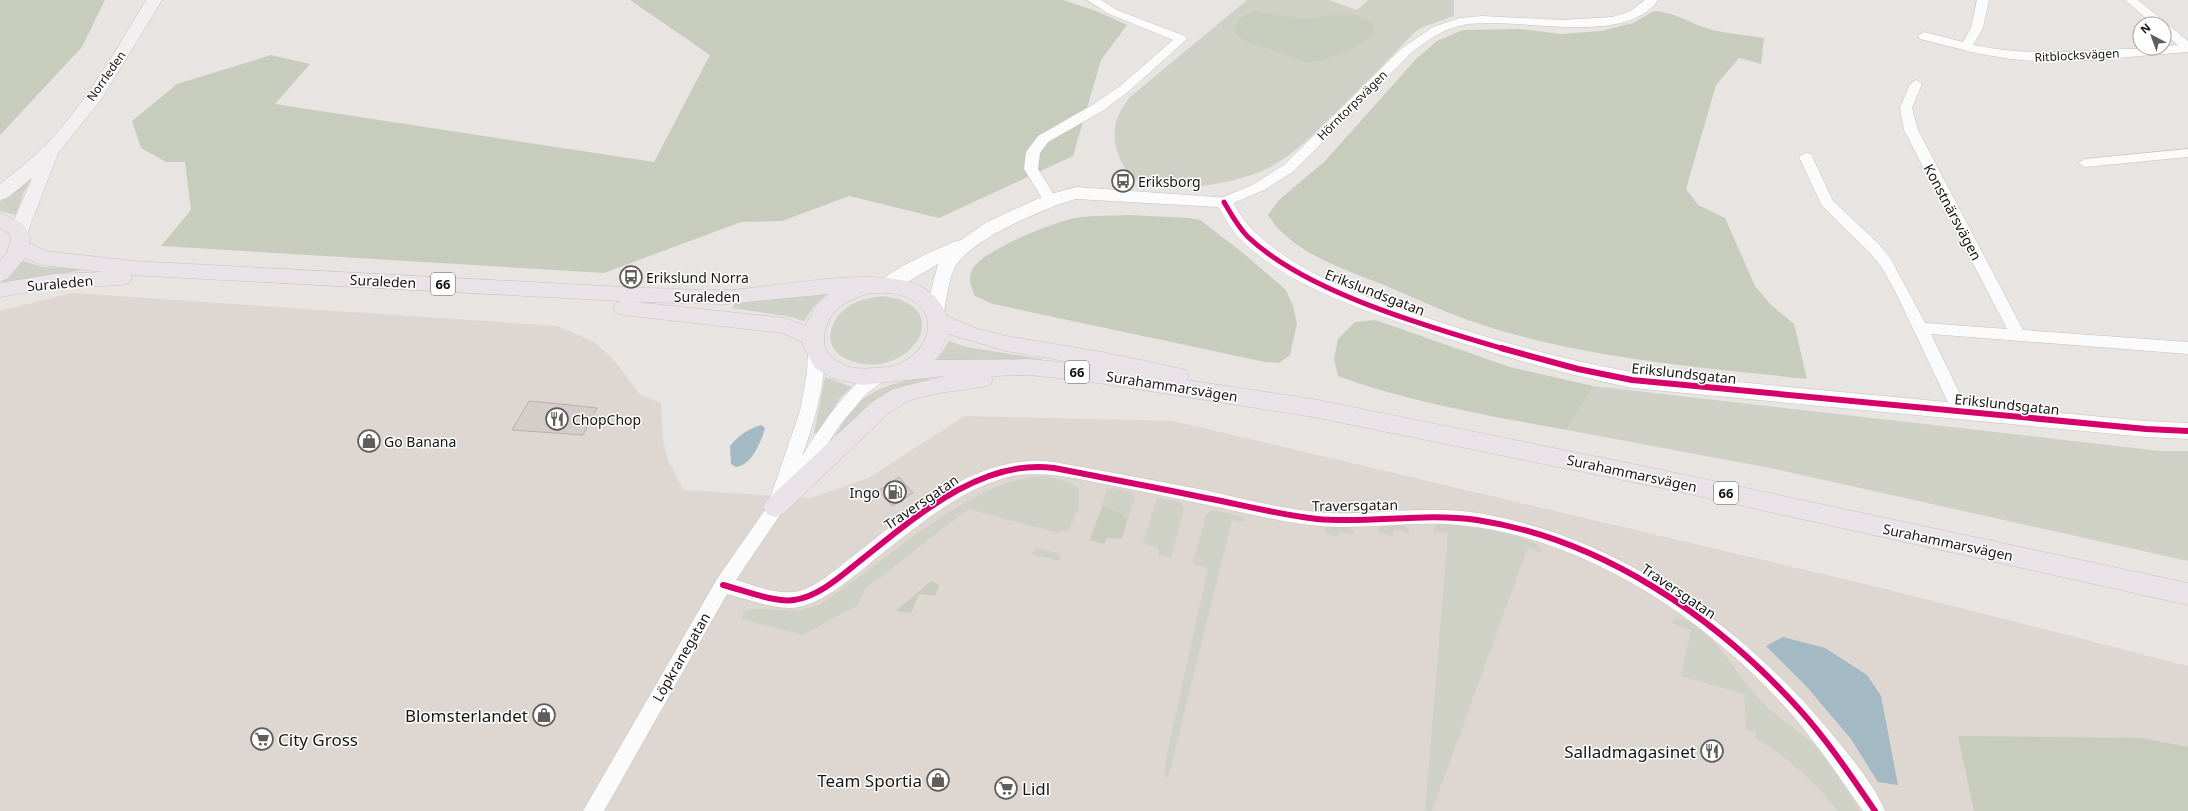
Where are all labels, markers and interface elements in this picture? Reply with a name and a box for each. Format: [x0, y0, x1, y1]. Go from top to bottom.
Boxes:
north arrow [2132, 16, 2172, 56]
text: N [2137, 19, 2153, 37]
street label: Ritblocksvägen [2034, 44, 2120, 66]
street label: Norrleden [82, 47, 130, 105]
street label: Hörntorpsvägen [1313, 66, 1391, 144]
street label: Konstnärsvägen [1920, 160, 1986, 264]
bus stop icon: Eriksborg [1110, 168, 1136, 194]
place label: Eriksborg [1138, 172, 1201, 191]
bus stop icon: Erikslund Norra [618, 264, 644, 290]
street label: Erikslundsgatan [1322, 264, 1428, 320]
place label: Erikslund Norra [646, 268, 749, 287]
street label: Suraleden [349, 270, 417, 292]
street label: Suraleden [26, 271, 94, 295]
road number: 66 [431, 273, 455, 295]
street label: Suraleden [674, 287, 740, 306]
street label: Erikslundsgatan [1630, 358, 1738, 388]
road number: 66 [1065, 361, 1089, 383]
street label: Surahammarsvägen [1105, 366, 1239, 406]
street label: Erikslundsgatan [1953, 389, 2061, 419]
restaurant icon: ChopChop [544, 406, 570, 432]
place label: ChopChop [572, 410, 641, 429]
shop icon: Go Banana [356, 428, 382, 454]
place label: Go Banana [384, 432, 456, 451]
street label: Surahammarsvägen [1565, 450, 1699, 496]
street label: Traversgatan [880, 470, 962, 534]
fuel station icon: Ingo [882, 479, 908, 505]
road number: 66 [1714, 482, 1738, 504]
place label: Ingo [850, 483, 880, 502]
street label: Traversgatan [1312, 495, 1398, 515]
street label: Surahammarsvägen [1881, 519, 2015, 565]
street label: Traversgatan [1638, 559, 1720, 623]
street label: Löpkranegatan [648, 609, 714, 705]
shop icon: Blomsterlandet [531, 702, 557, 728]
place label: Blomsterlandet [405, 704, 528, 727]
supermarket icon: City Gross [249, 726, 275, 752]
place label: City Gross [278, 728, 358, 751]
restaurant icon: Salladmagasinet [1699, 738, 1725, 764]
place label: Salladmagasinet [1564, 740, 1696, 763]
shop icon: Team Sportia [925, 767, 951, 793]
place label: Team Sportia [817, 769, 922, 792]
supermarket icon: Lidl [993, 775, 1019, 801]
place label: Lidl [1022, 777, 1050, 800]

